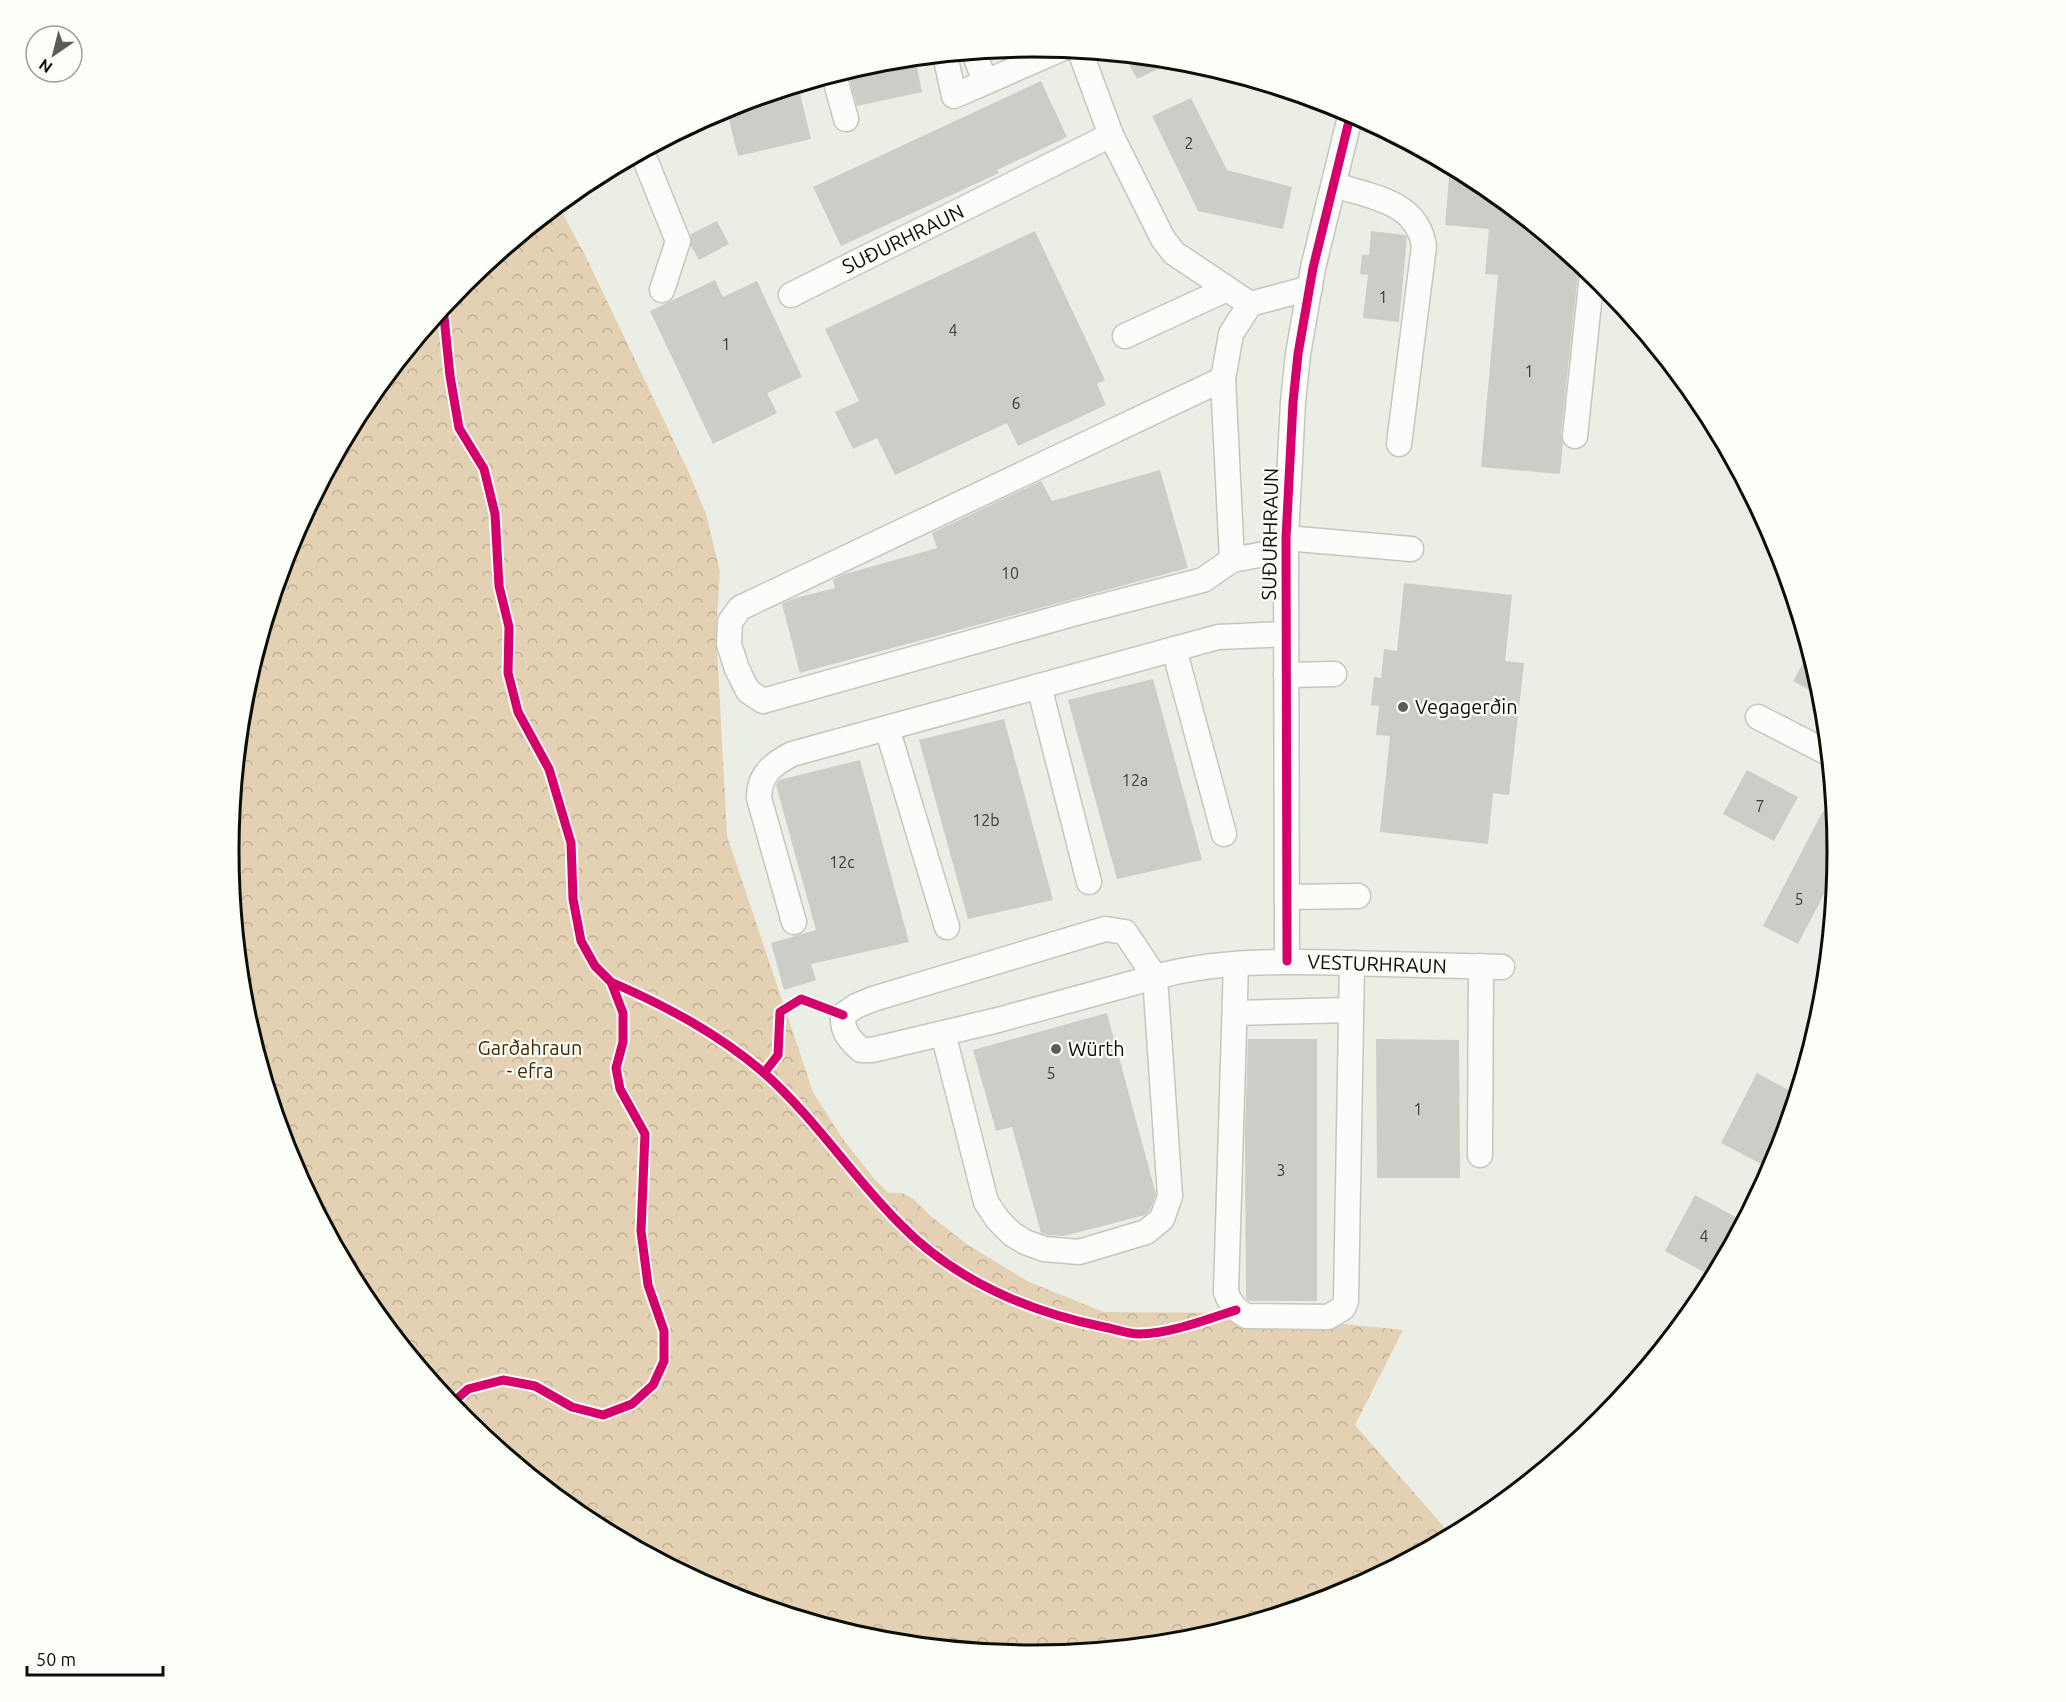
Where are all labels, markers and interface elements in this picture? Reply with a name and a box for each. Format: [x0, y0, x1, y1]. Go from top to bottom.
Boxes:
north arrow [24, 24, 84, 84]
text: N [35, 55, 55, 77]
house number: 2 [1184, 134, 1194, 152]
street label: SUÐURHRAUN [838, 199, 967, 278]
house number: 1 [1378, 288, 1388, 306]
house number: 4 [948, 321, 958, 339]
house number: 1 [721, 335, 731, 353]
house number: 1 [1524, 362, 1534, 380]
house number: 6 [1011, 394, 1021, 412]
street label: SUÐURHRAUN [1257, 468, 1282, 600]
house number: 10 [1001, 564, 1019, 582]
place label: Vegagerðin [1415, 695, 1518, 718]
marker: Vegagerðin [1396, 700, 1410, 714]
house number: 12a [1122, 771, 1148, 789]
house number: 7 [1755, 797, 1765, 815]
house number: 12b [972, 811, 1000, 829]
house number: 12c [829, 853, 855, 871]
house number: 5 [1794, 890, 1804, 908]
street label: VESTURHRAUN [1307, 950, 1447, 977]
park label: Garðahraun - efra [478, 1036, 582, 1082]
place label: Würth [1068, 1037, 1125, 1060]
marker: Würth [1049, 1042, 1063, 1056]
house number: 5 [1046, 1064, 1056, 1082]
house number: 1 [1413, 1100, 1423, 1118]
house number: 3 [1276, 1161, 1286, 1179]
house number: 4 [1699, 1227, 1709, 1245]
scale bar [27, 1639, 164, 1677]
text: 50 m [36, 1649, 76, 1669]

